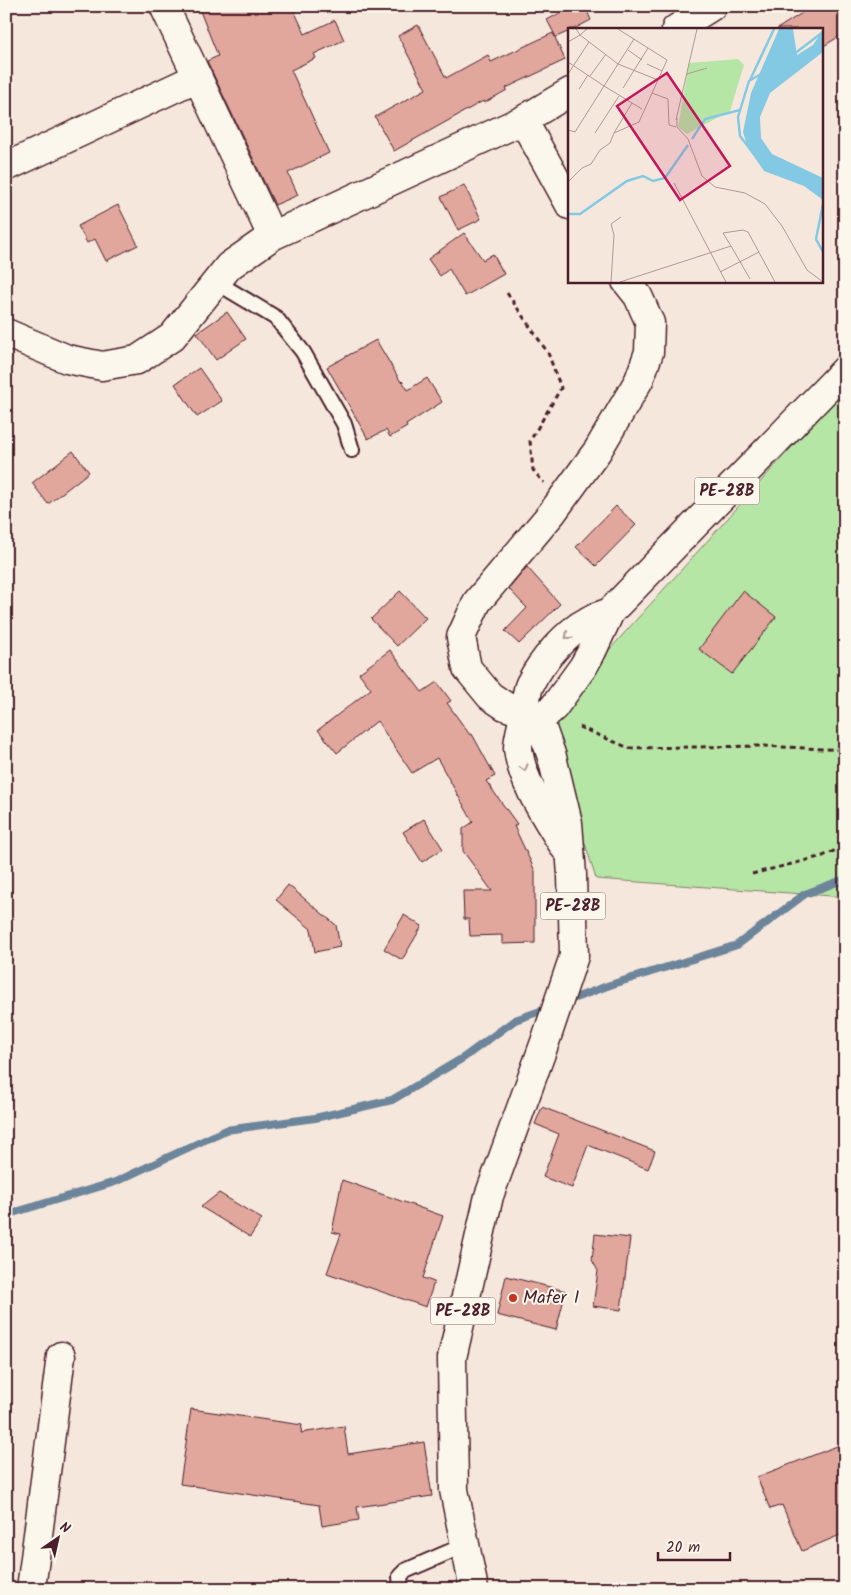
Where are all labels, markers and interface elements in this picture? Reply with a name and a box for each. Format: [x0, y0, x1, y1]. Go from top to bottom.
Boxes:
inset map [568, 28, 824, 282]
road number: PE-28B [694, 478, 760, 504]
one-way arrow [565, 630, 574, 639]
one-way arrow [518, 764, 528, 772]
road number: PE-28B [540, 892, 606, 919]
place label: Mafer I [523, 1284, 579, 1313]
marker: Mafer I [507, 1292, 519, 1304]
road number: PE-28B [430, 1298, 496, 1324]
north arrow [32, 1512, 82, 1562]
text: N [55, 1516, 75, 1540]
scale bar [658, 1530, 731, 1562]
text: 20 m [666, 1536, 700, 1560]

